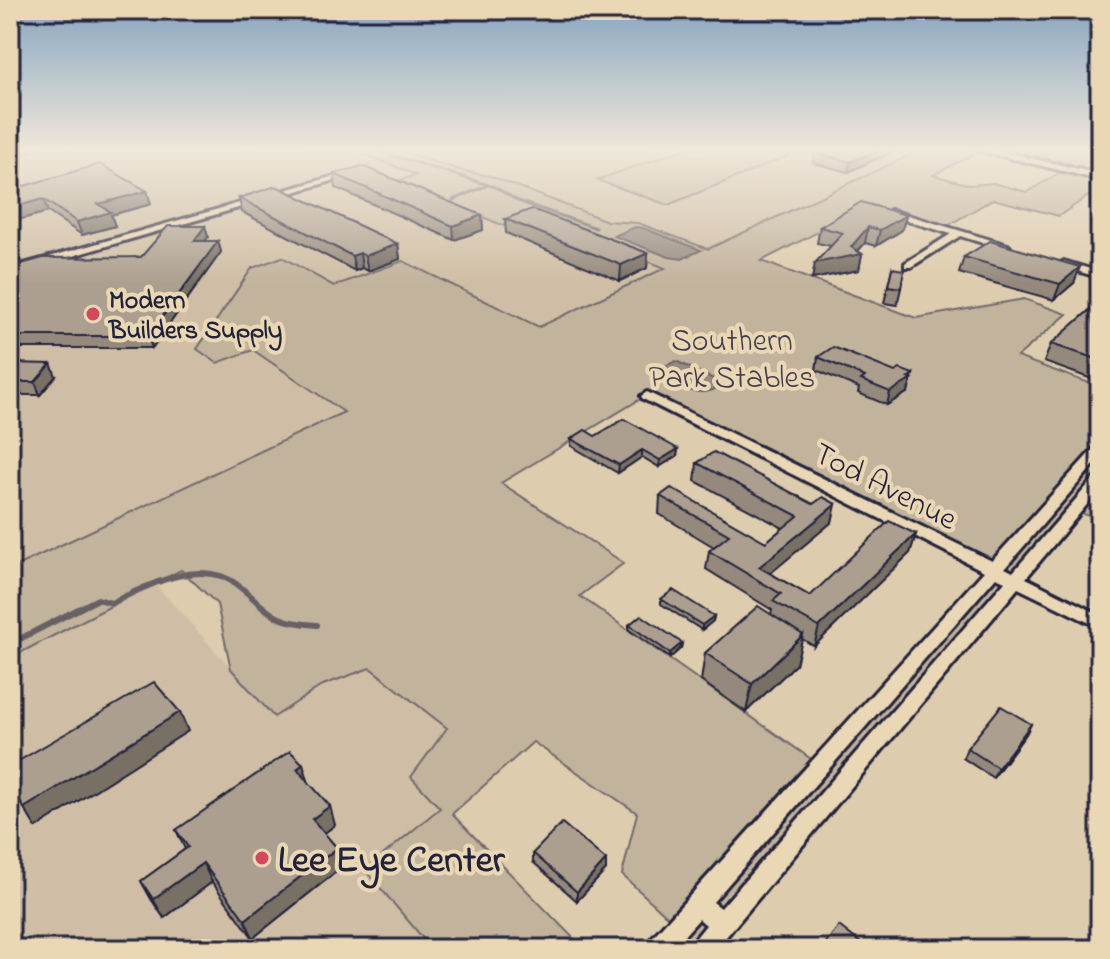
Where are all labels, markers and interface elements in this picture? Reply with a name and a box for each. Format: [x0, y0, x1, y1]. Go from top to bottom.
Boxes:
place label: Modern Builders Supply [108, 283, 282, 351]
marker: Modern Builders Supply [84, 305, 102, 323]
park label: Southern Park Stables [649, 319, 815, 403]
street label: Tod Avenue [805, 432, 965, 545]
place label: Lee Eye Center [278, 834, 506, 890]
marker: Lee Eye Center [253, 849, 271, 867]

